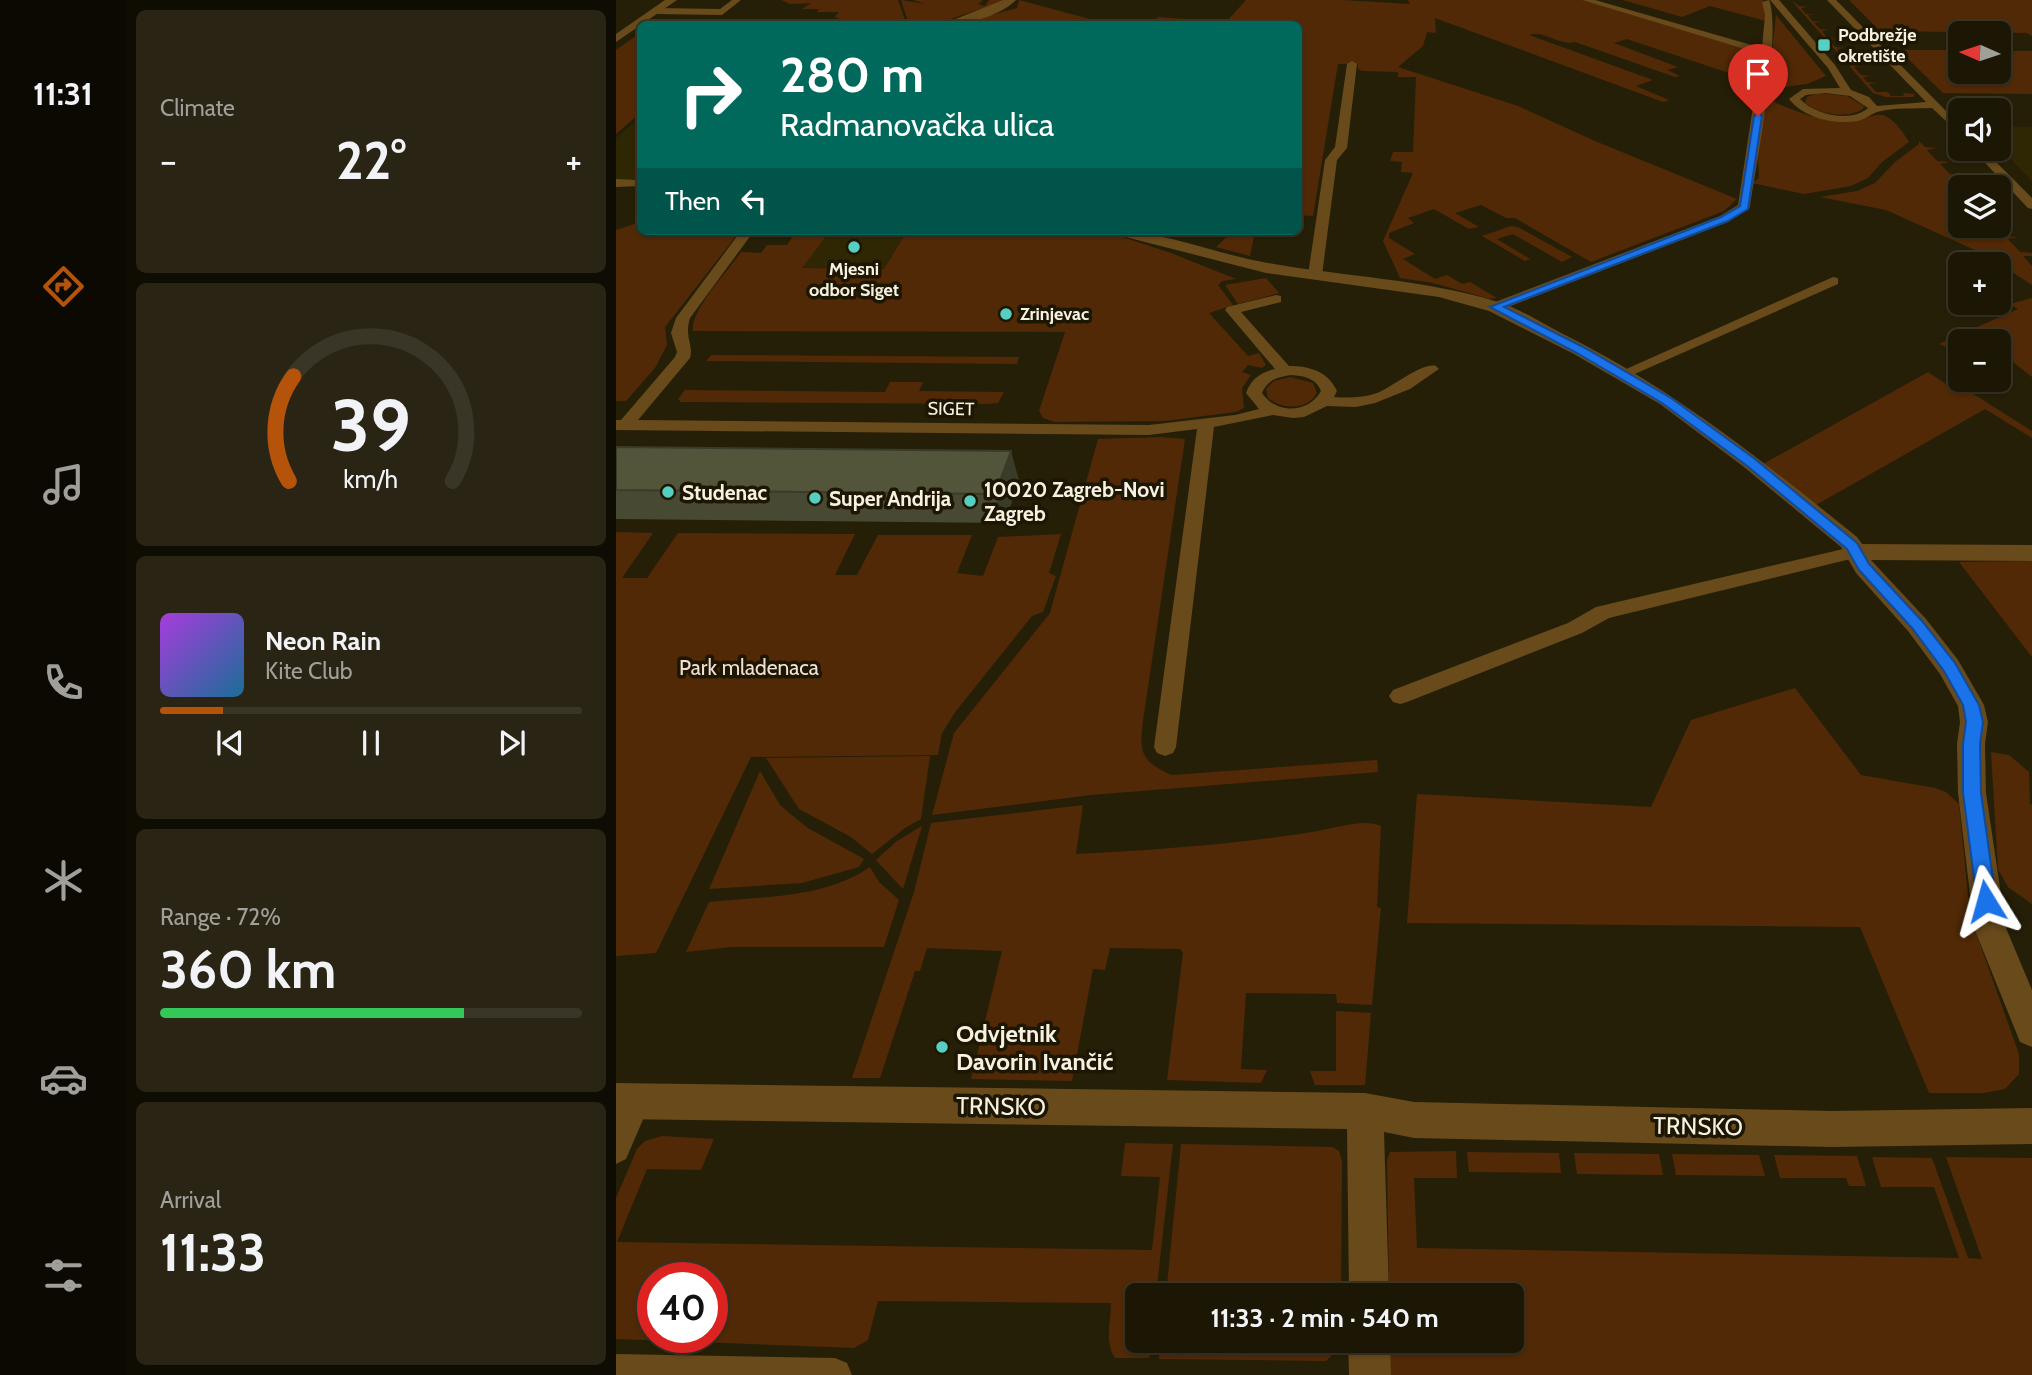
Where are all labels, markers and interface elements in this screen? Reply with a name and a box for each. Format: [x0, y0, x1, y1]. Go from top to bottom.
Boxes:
north arrow [1948, 21, 2011, 84]
map controls [1948, 21, 2011, 392]
place label: Podbrežje okretište [1838, 24, 1916, 67]
marker: Podbrežje okretište [1816, 37, 1832, 53]
pin [1728, 44, 1788, 116]
text: 280 m [780, 45, 924, 104]
icon: right [665, 49, 756, 140]
icon: arrive [1739, 55, 1777, 93]
text: 11:31 [33, 74, 93, 113]
text: Climate [160, 94, 235, 122]
button: sound [1948, 98, 2011, 161]
text: Radmanovačka ulica [780, 105, 1054, 144]
text: 22° [336, 129, 406, 192]
text: − [160, 137, 177, 184]
text: + [565, 137, 582, 184]
button: layers [1948, 175, 2011, 238]
icon: left [735, 182, 773, 220]
text: Then [665, 185, 721, 217]
marker: Mjesni odbor Siget [846, 239, 862, 255]
button: + [1948, 252, 2011, 315]
place label: Mjesni odbor Siget [809, 258, 899, 301]
icon: directions [39, 262, 88, 311]
place label: Zrinjevac [1020, 303, 1089, 325]
marker: Zrinjevac [998, 306, 1014, 322]
button: − [1948, 329, 2011, 392]
text: 39 [331, 381, 411, 469]
street label: SIGET [927, 398, 975, 420]
icon: music [39, 460, 88, 509]
text: km/h [344, 463, 398, 493]
place label: 10020 Zagreb-Novi Zagreb [984, 477, 1164, 526]
place label: Studenac [682, 480, 768, 505]
marker: Studenac [660, 484, 676, 500]
place label: Super Andrija [829, 486, 952, 511]
marker: Super Andrija [807, 490, 823, 506]
marker: 10020 Zagreb-Novi Zagreb [962, 493, 978, 509]
text: Neon Rain [265, 625, 381, 657]
park label: Park mladenaca [679, 655, 819, 680]
text: Kite Club [265, 657, 352, 685]
icon: phone [39, 658, 88, 707]
icon: previous [211, 724, 249, 762]
icon: pause [352, 724, 390, 762]
icon: next [493, 724, 531, 762]
icon: climate [39, 856, 88, 905]
position arrow [1949, 864, 2023, 938]
text: Range · 72% [160, 903, 281, 931]
text: 360 km [160, 938, 336, 1001]
place label: Odvjetnik Davorin Ivančić [956, 1019, 1114, 1076]
marker: Odvjetnik Davorin Ivančić [934, 1039, 950, 1055]
icon: car [39, 1054, 88, 1103]
street label: TRNSKO [956, 1091, 1046, 1121]
street label: TRNSKO [1653, 1111, 1743, 1141]
text: Arrival [160, 1186, 221, 1214]
text: 11:33 [160, 1221, 266, 1284]
icon: filters [39, 1251, 88, 1300]
speed limit sign: 40 [637, 1262, 728, 1353]
text: 11:33 · 2 min · 540 m [1210, 1302, 1439, 1334]

